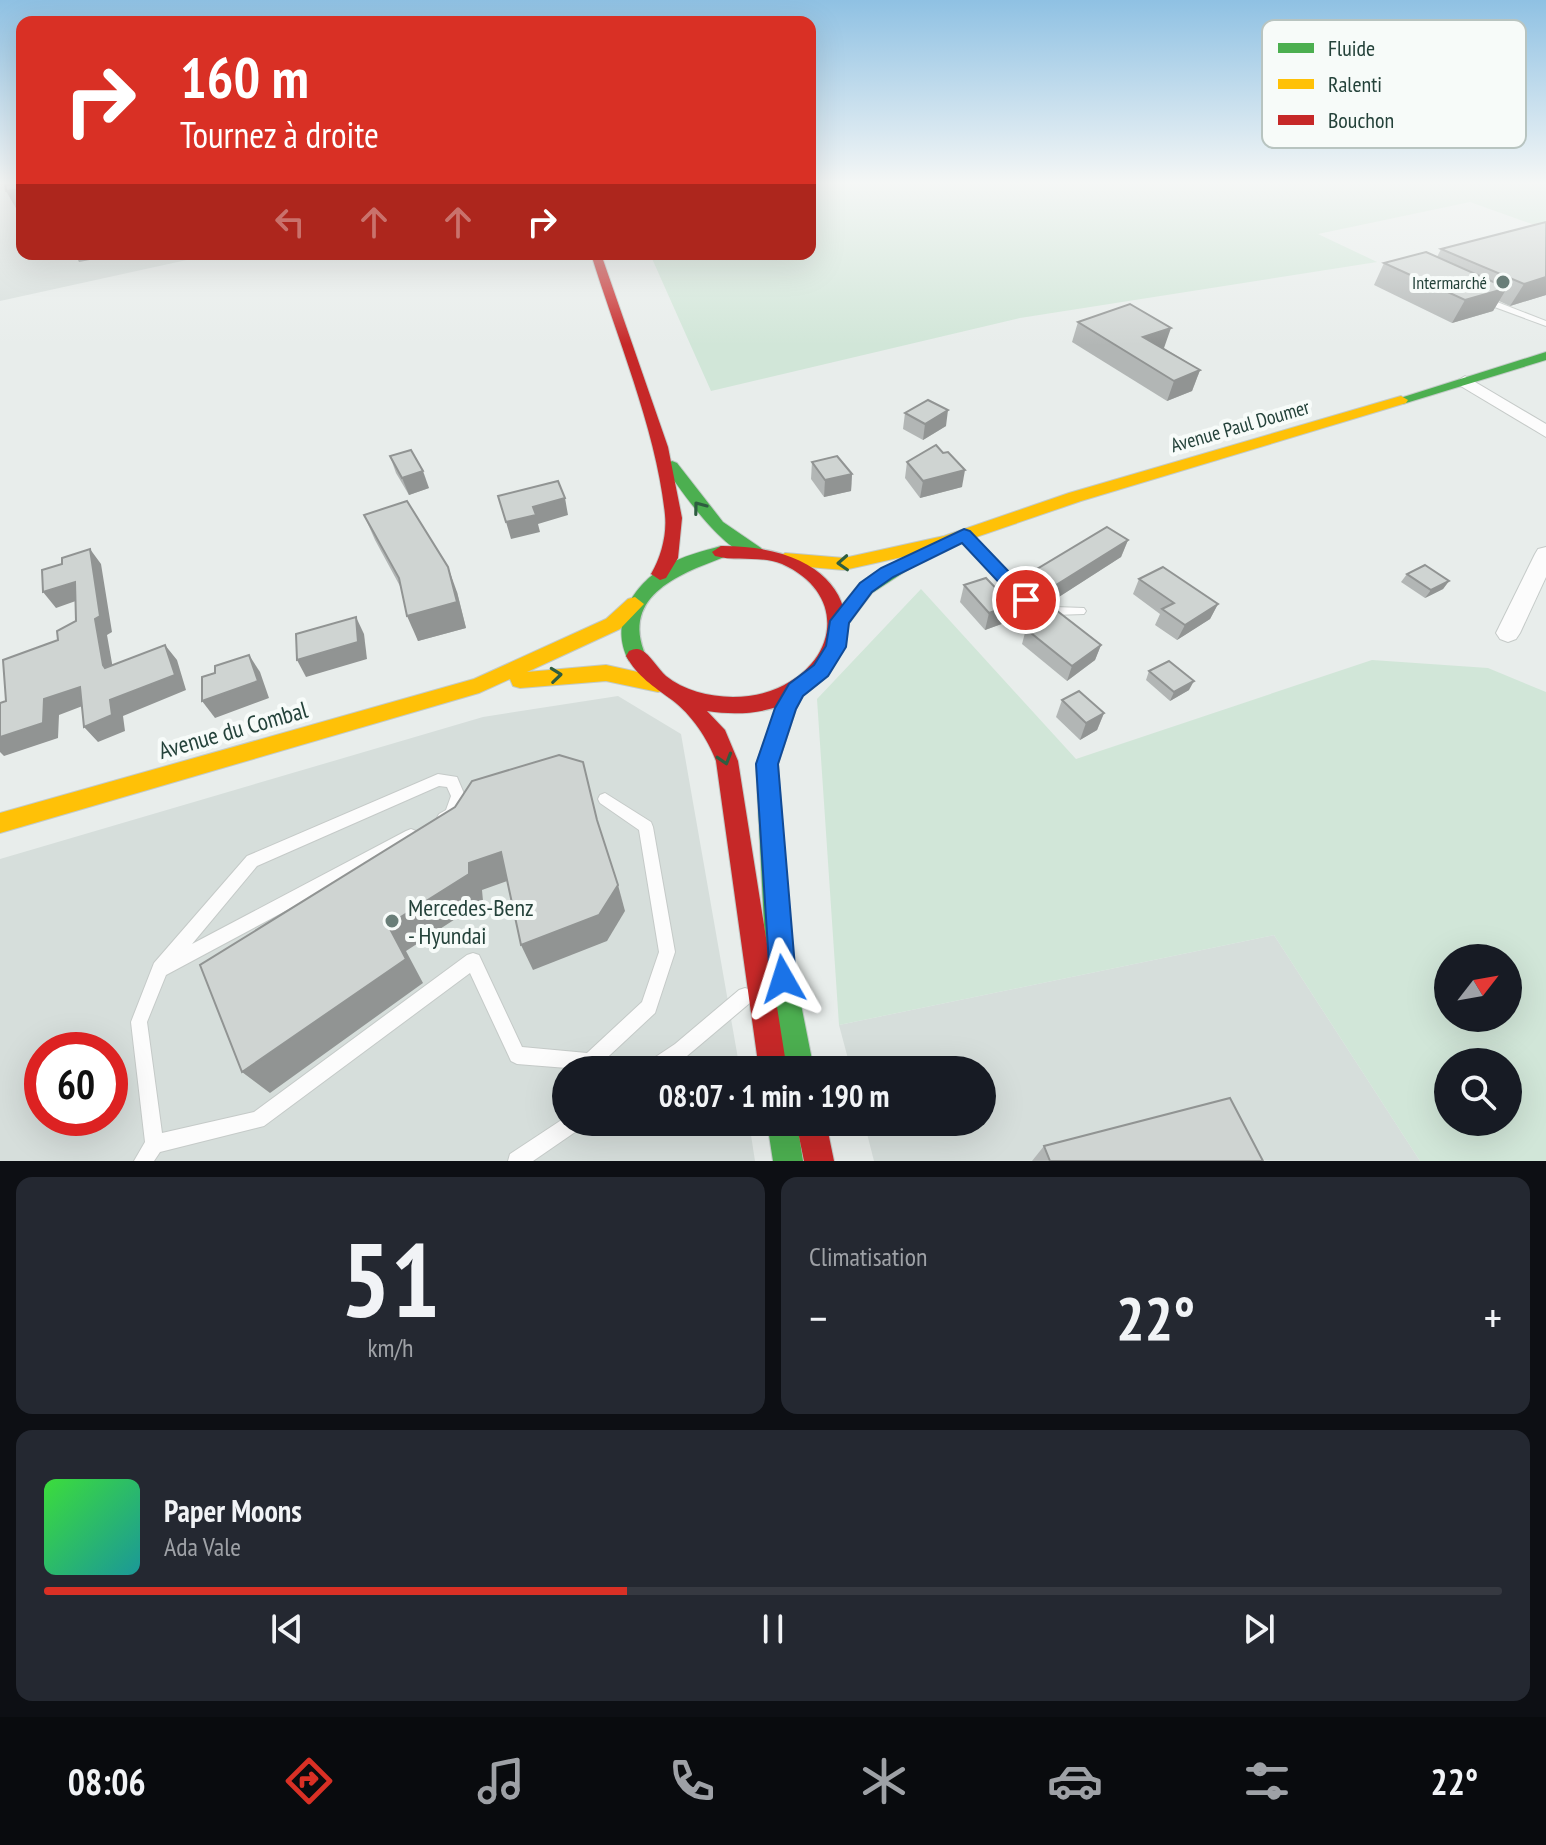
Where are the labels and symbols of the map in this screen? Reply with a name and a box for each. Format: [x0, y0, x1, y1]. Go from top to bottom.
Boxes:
legend [1262, 20, 1526, 148]
text: Fluide [1328, 34, 1375, 62]
text: Ralenti [1328, 70, 1382, 98]
text: Bouchon [1328, 106, 1394, 134]
place label: Intermarché [1412, 271, 1487, 294]
marker: Intermarché [1494, 273, 1512, 291]
street label: Avenue Paul Doumer [1167, 394, 1313, 458]
one-way arrow [695, 502, 709, 516]
one-way arrow [836, 554, 849, 571]
pin [992, 566, 1060, 634]
one-way arrow [550, 667, 563, 684]
street label: Avenue du Combal [155, 694, 311, 766]
one-way arrow [716, 752, 732, 765]
place label: Mercedes-Benz - Hyundai [408, 892, 534, 951]
marker: Mercedes-Benz - Hyundai [383, 912, 401, 930]
position arrow [741, 937, 825, 1021]
north arrow [1434, 944, 1522, 1032]
speed limit sign: 60 [24, 1032, 128, 1136]

